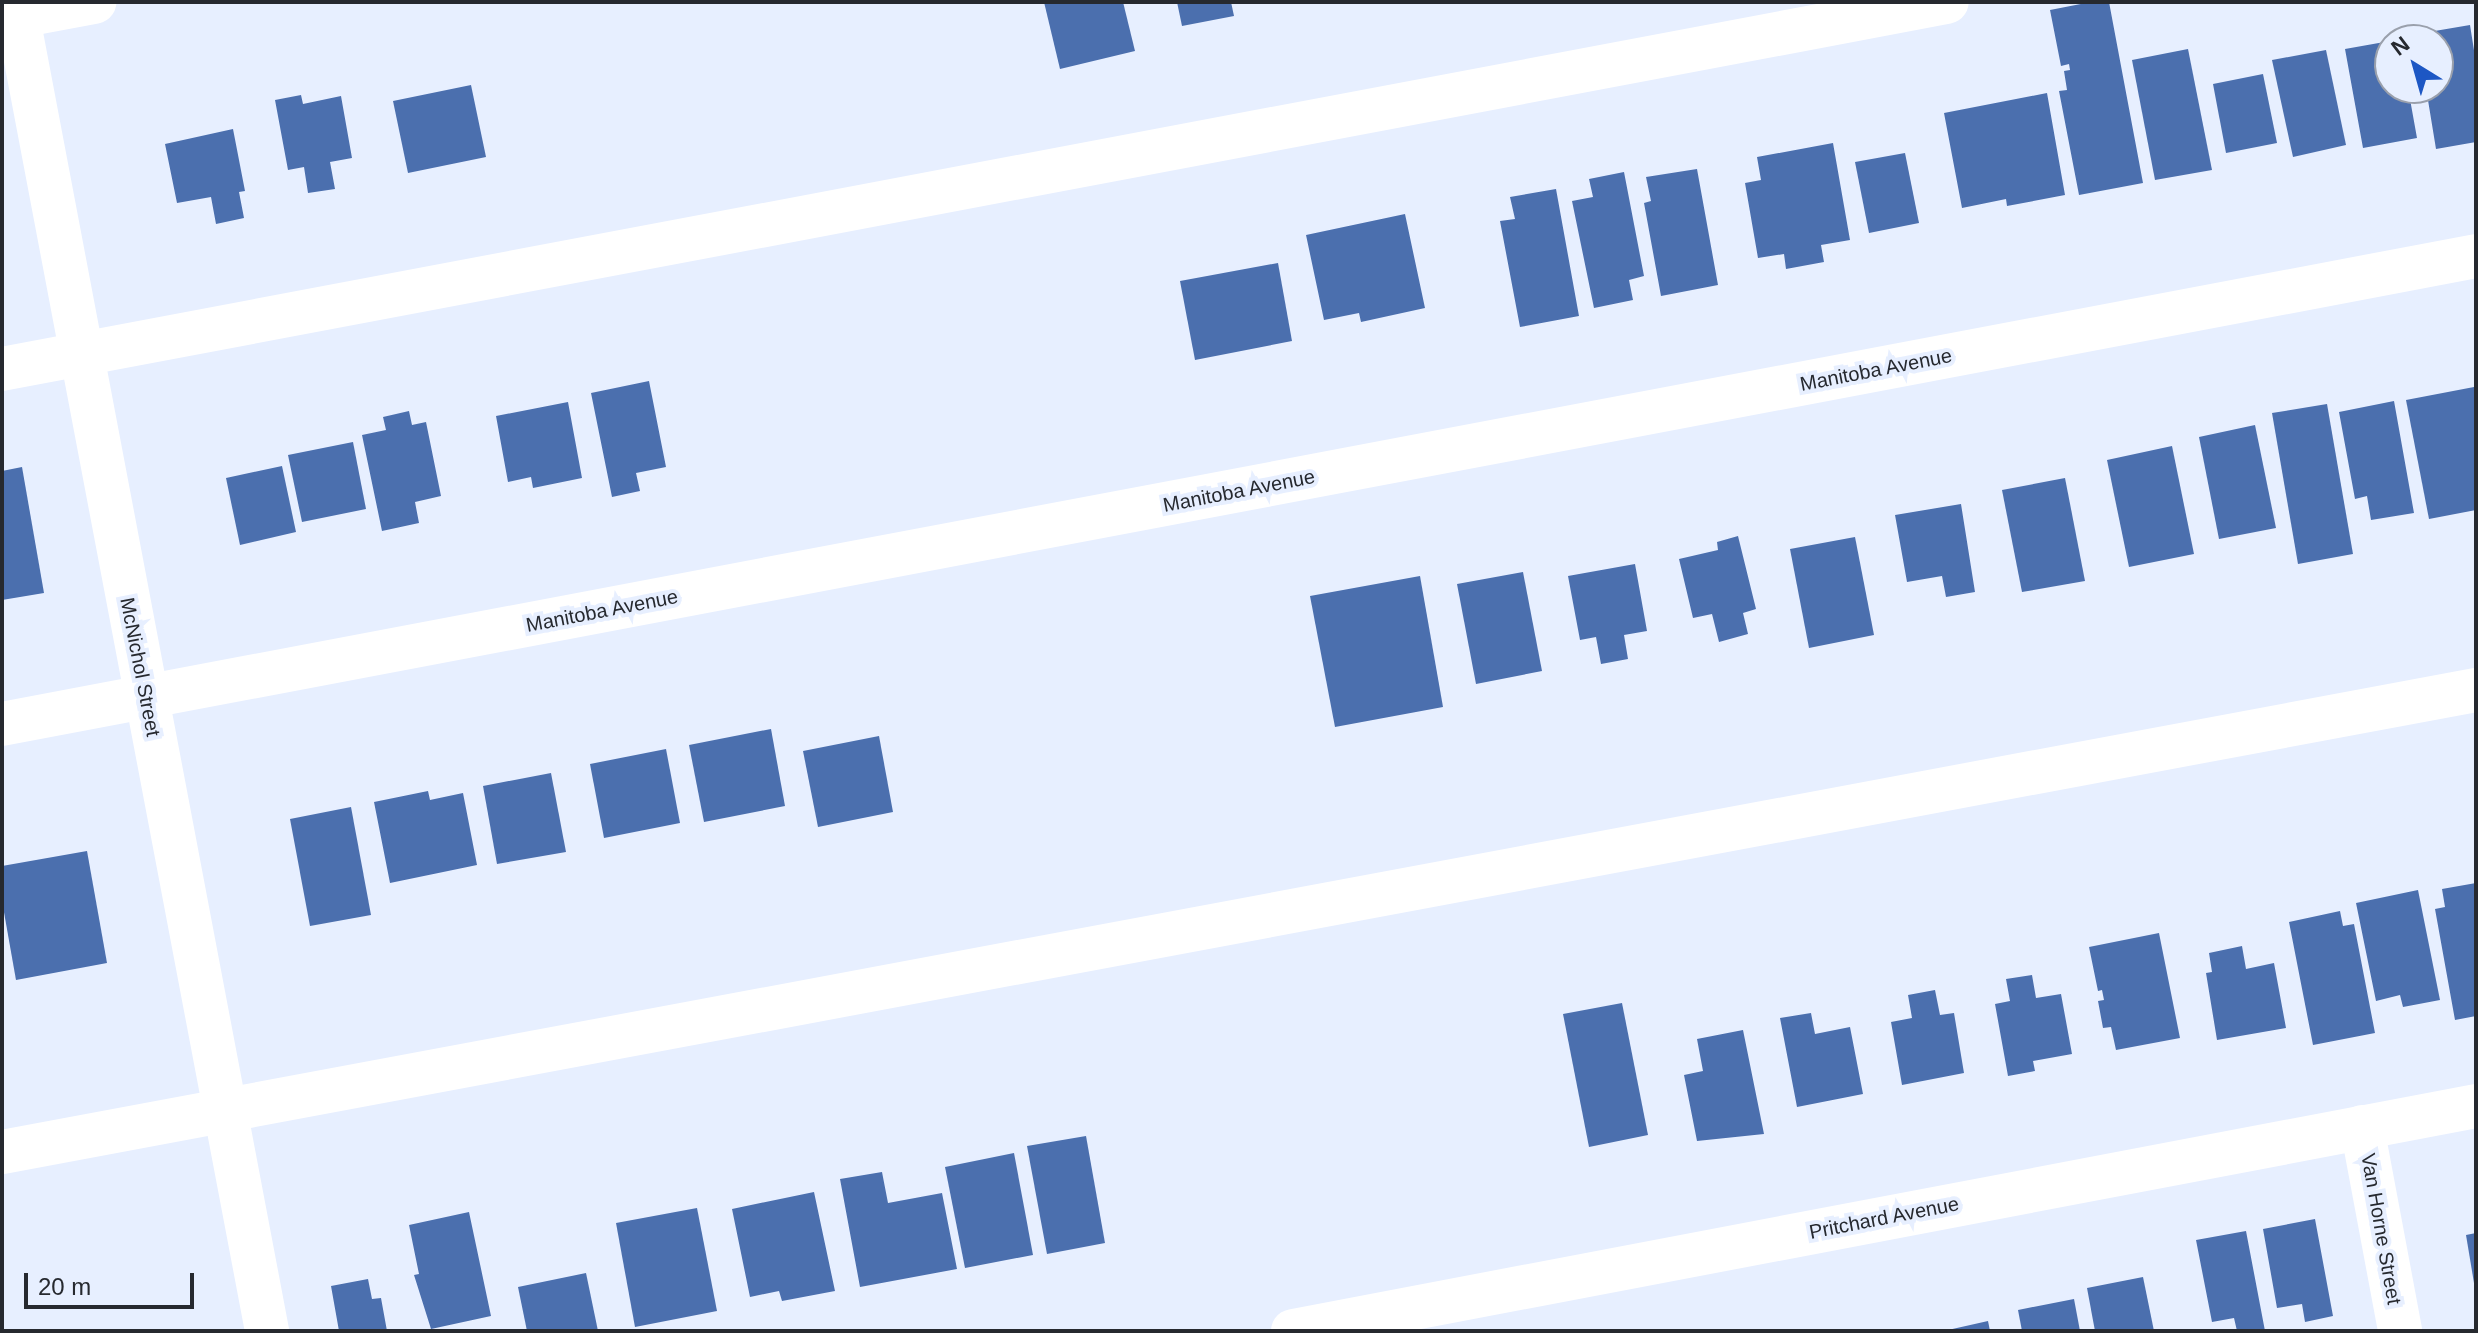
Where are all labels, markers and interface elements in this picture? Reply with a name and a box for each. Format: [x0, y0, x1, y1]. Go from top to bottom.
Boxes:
north arrow [2374, 24, 2454, 104]
text: N [2387, 31, 2414, 61]
street label: Manitoba Avenue [1797, 343, 1955, 397]
street label: Manitoba Avenue [1160, 464, 1318, 518]
street label: Manitoba Avenue [523, 584, 681, 638]
street label: McNichol Street [115, 595, 165, 739]
street label: Van Horne Street [2356, 1152, 2406, 1306]
street label: Pritchard Avenue [1807, 1192, 1961, 1244]
scale bar [28, 1257, 198, 1307]
text: 20 m [38, 1273, 91, 1300]

